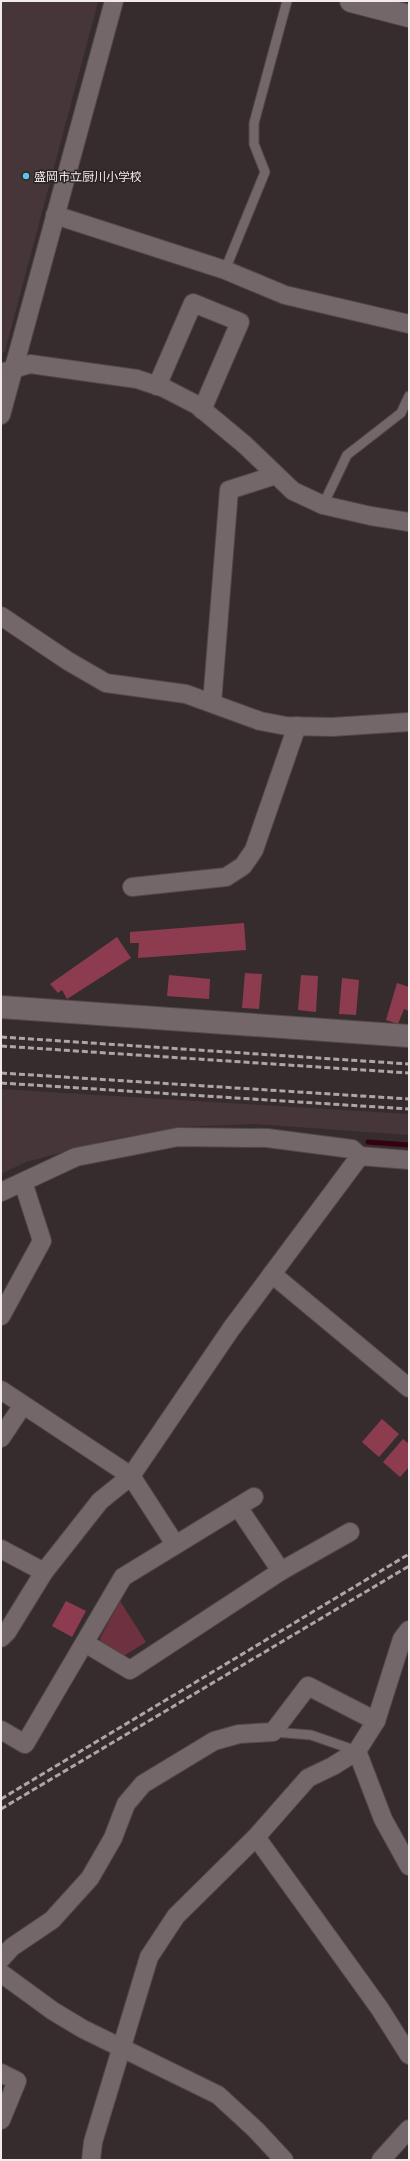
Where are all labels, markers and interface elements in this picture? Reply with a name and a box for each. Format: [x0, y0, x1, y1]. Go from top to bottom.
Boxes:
place label: 盛岡市立厨川小学校 [34, 169, 142, 184]
marker: 盛岡市立厨川小学校 [21, 171, 31, 181]

